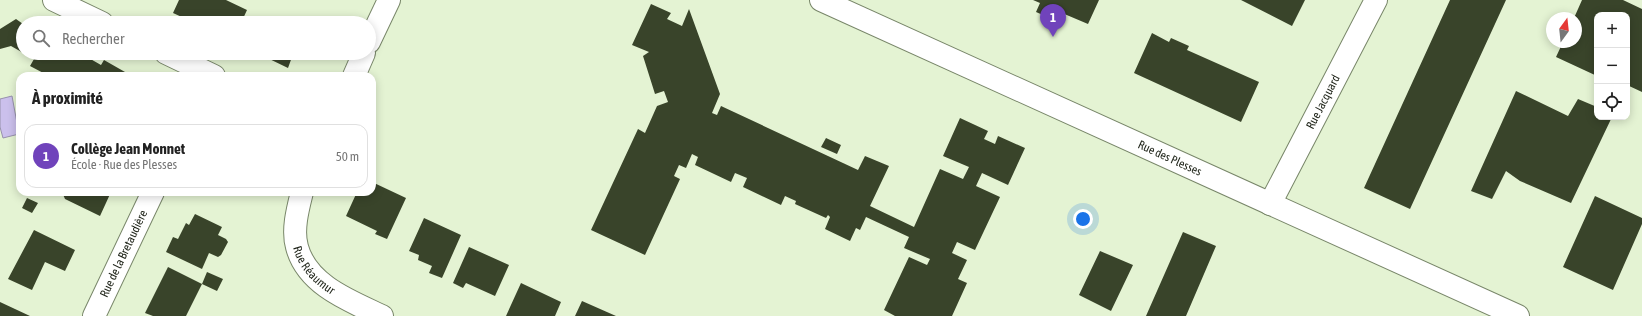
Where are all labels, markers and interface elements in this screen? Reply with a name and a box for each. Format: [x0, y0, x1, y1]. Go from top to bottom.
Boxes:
pin: 1 [1040, 4, 1066, 37]
north arrow [1546, 12, 1582, 48]
map controls [1594, 12, 1630, 120]
button: + [1594, 12, 1630, 48]
search box [16, 16, 376, 60]
icon: search [30, 27, 52, 49]
text: Rechercher [62, 30, 124, 47]
button: − [1594, 48, 1630, 84]
street label: Rue Jacquard [1303, 72, 1343, 131]
button: locate [1594, 84, 1630, 120]
text: À proximité [32, 88, 103, 108]
street label: Rue des Plesses [1136, 138, 1204, 179]
text: Collège Jean Monnet [71, 140, 185, 157]
text: 1 [43, 149, 49, 164]
text: 50 m [336, 149, 359, 164]
text: École · Rue des Plesses [71, 157, 177, 172]
street label: Rue de la Bretaudière [97, 208, 150, 299]
your location [1073, 209, 1093, 229]
street label: Rue Réaumur [290, 244, 338, 298]

